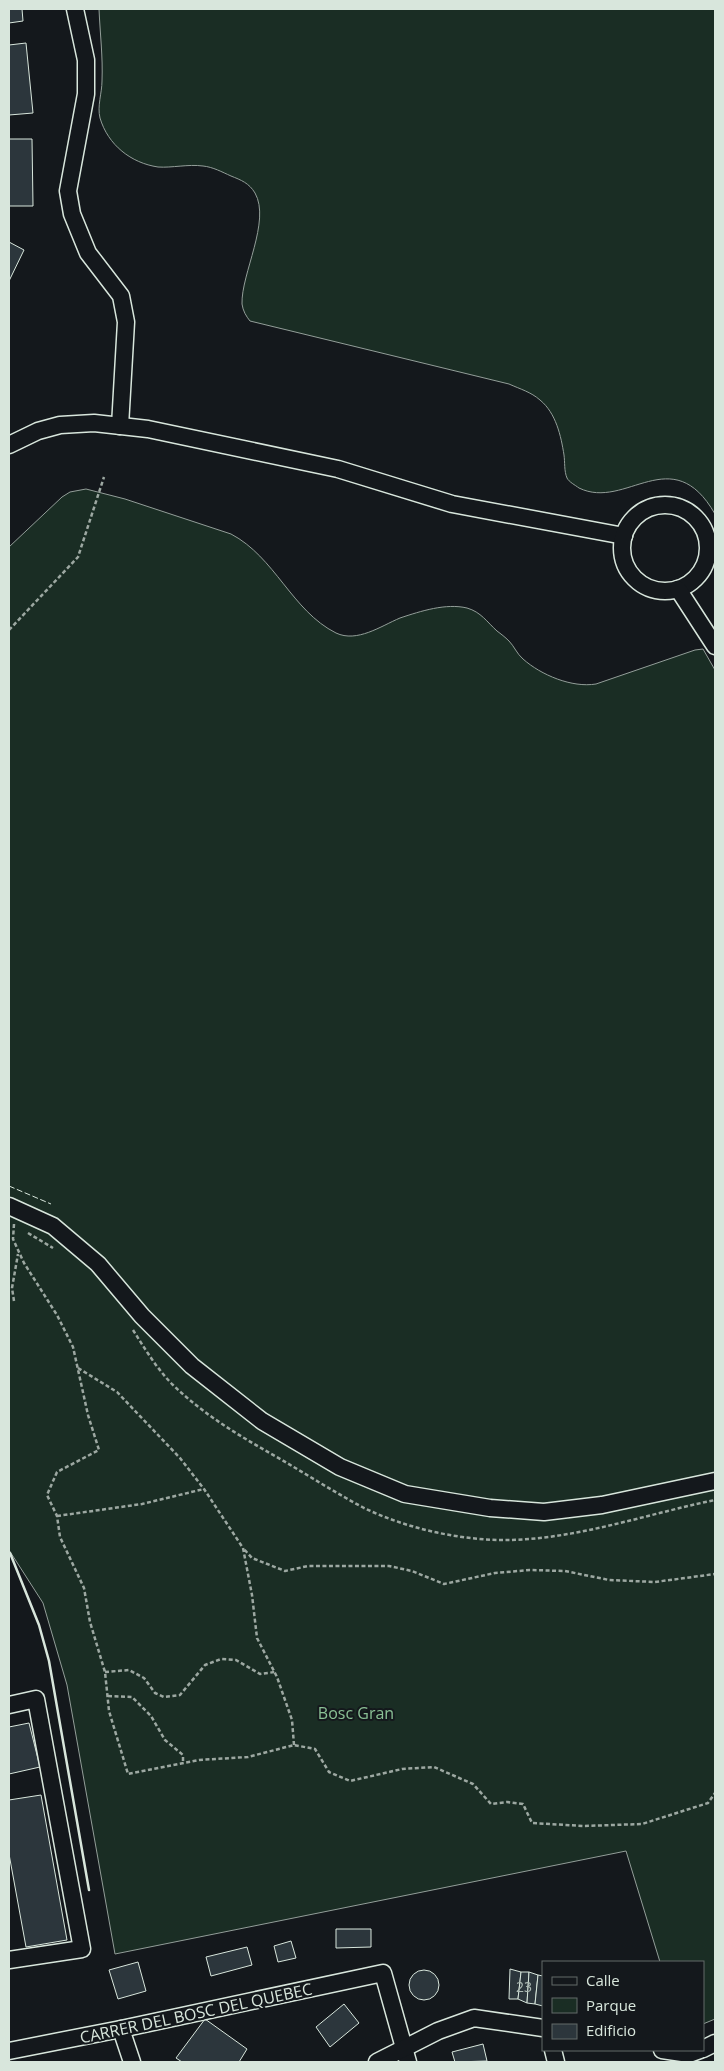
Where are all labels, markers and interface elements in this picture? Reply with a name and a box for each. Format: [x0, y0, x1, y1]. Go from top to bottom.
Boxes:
park label: Bosc Gran [318, 1702, 394, 1724]
legend [542, 1961, 704, 2051]
text: Calle [586, 1970, 620, 1990]
house number: 23 [516, 1977, 532, 1996]
street label: CARRER DEL BOSC DEL QUEBEC [78, 1978, 314, 2048]
text: Parque [586, 1995, 636, 2015]
text: Edificio [586, 2020, 636, 2040]

